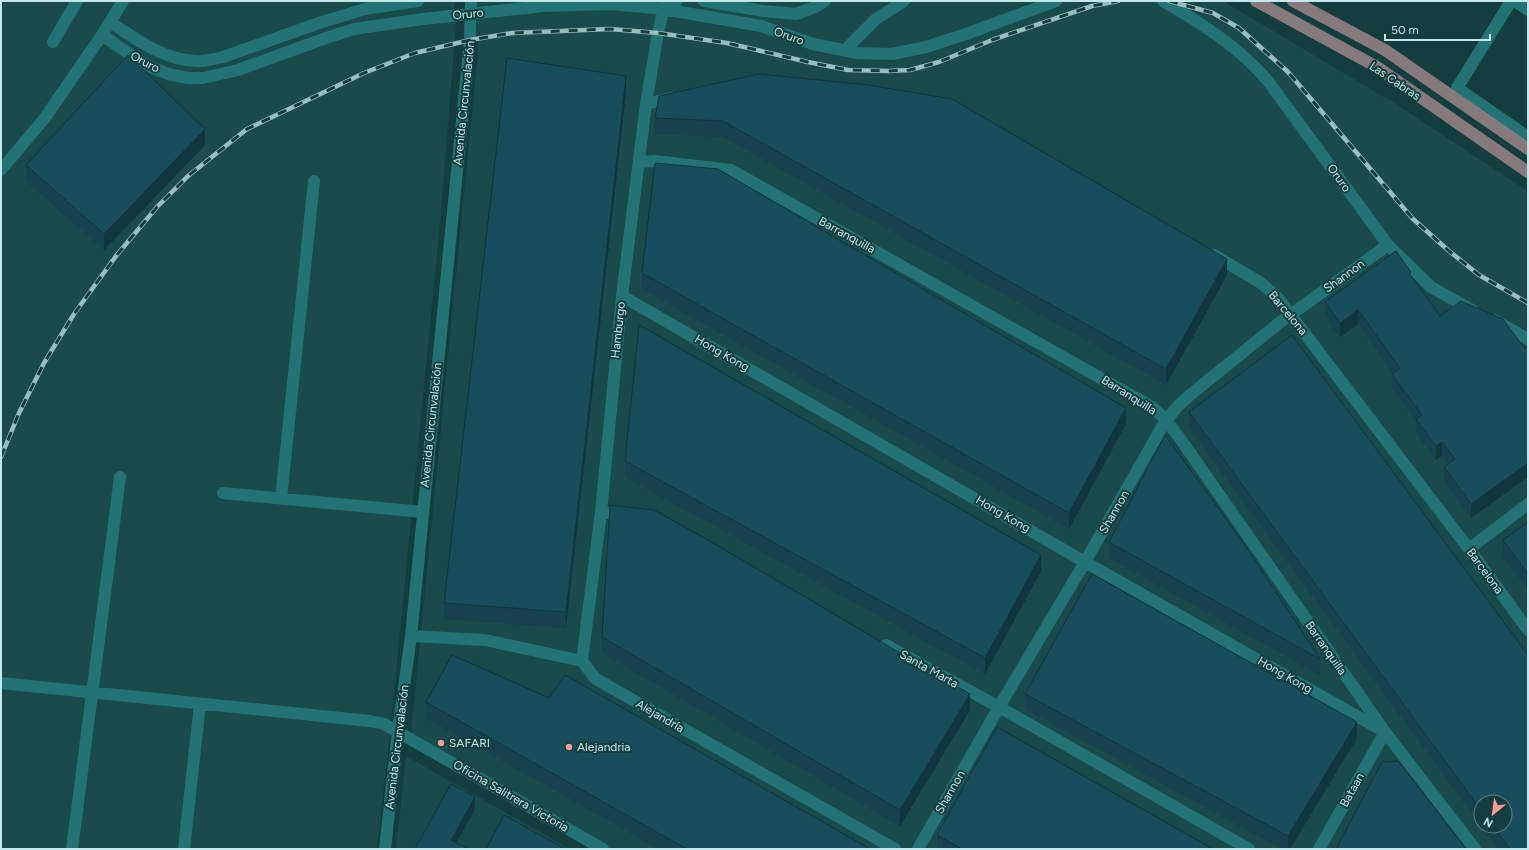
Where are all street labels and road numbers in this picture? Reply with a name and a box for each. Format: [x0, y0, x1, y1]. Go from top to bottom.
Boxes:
street label: Oruro [452, 5, 484, 23]
street label: Oruro [772, 24, 806, 48]
street label: Avenida Circunvalación [450, 40, 478, 166]
street label: Oruro [128, 49, 162, 75]
street label: Las Cabras [1367, 59, 1423, 103]
street label: Oruro [1324, 161, 1354, 195]
street label: Barranquilla [816, 214, 878, 256]
street label: Shannon [1321, 256, 1367, 296]
street label: Barcelona [1266, 288, 1310, 338]
street label: Hamburgo [608, 301, 628, 359]
street label: Hong Kong [692, 332, 752, 374]
street label: Avenida Circunvalación [417, 362, 445, 488]
street label: Barranquilla [1099, 373, 1159, 417]
street label: Shannon [1096, 488, 1132, 536]
street label: Hong Kong [973, 493, 1033, 535]
street label: Barcelona [1464, 545, 1506, 597]
street label: Barranquilla [1302, 619, 1350, 677]
street label: Santa Marta [897, 647, 961, 691]
street label: Hong Kong [1255, 654, 1315, 696]
street label: Avenida Circunvalación [382, 684, 412, 810]
street label: Alejandría [633, 697, 687, 735]
street label: Oficina Salitrera Victoria [451, 757, 571, 835]
street label: Shannon [932, 768, 968, 816]
street label: Bataan [1337, 770, 1367, 810]

